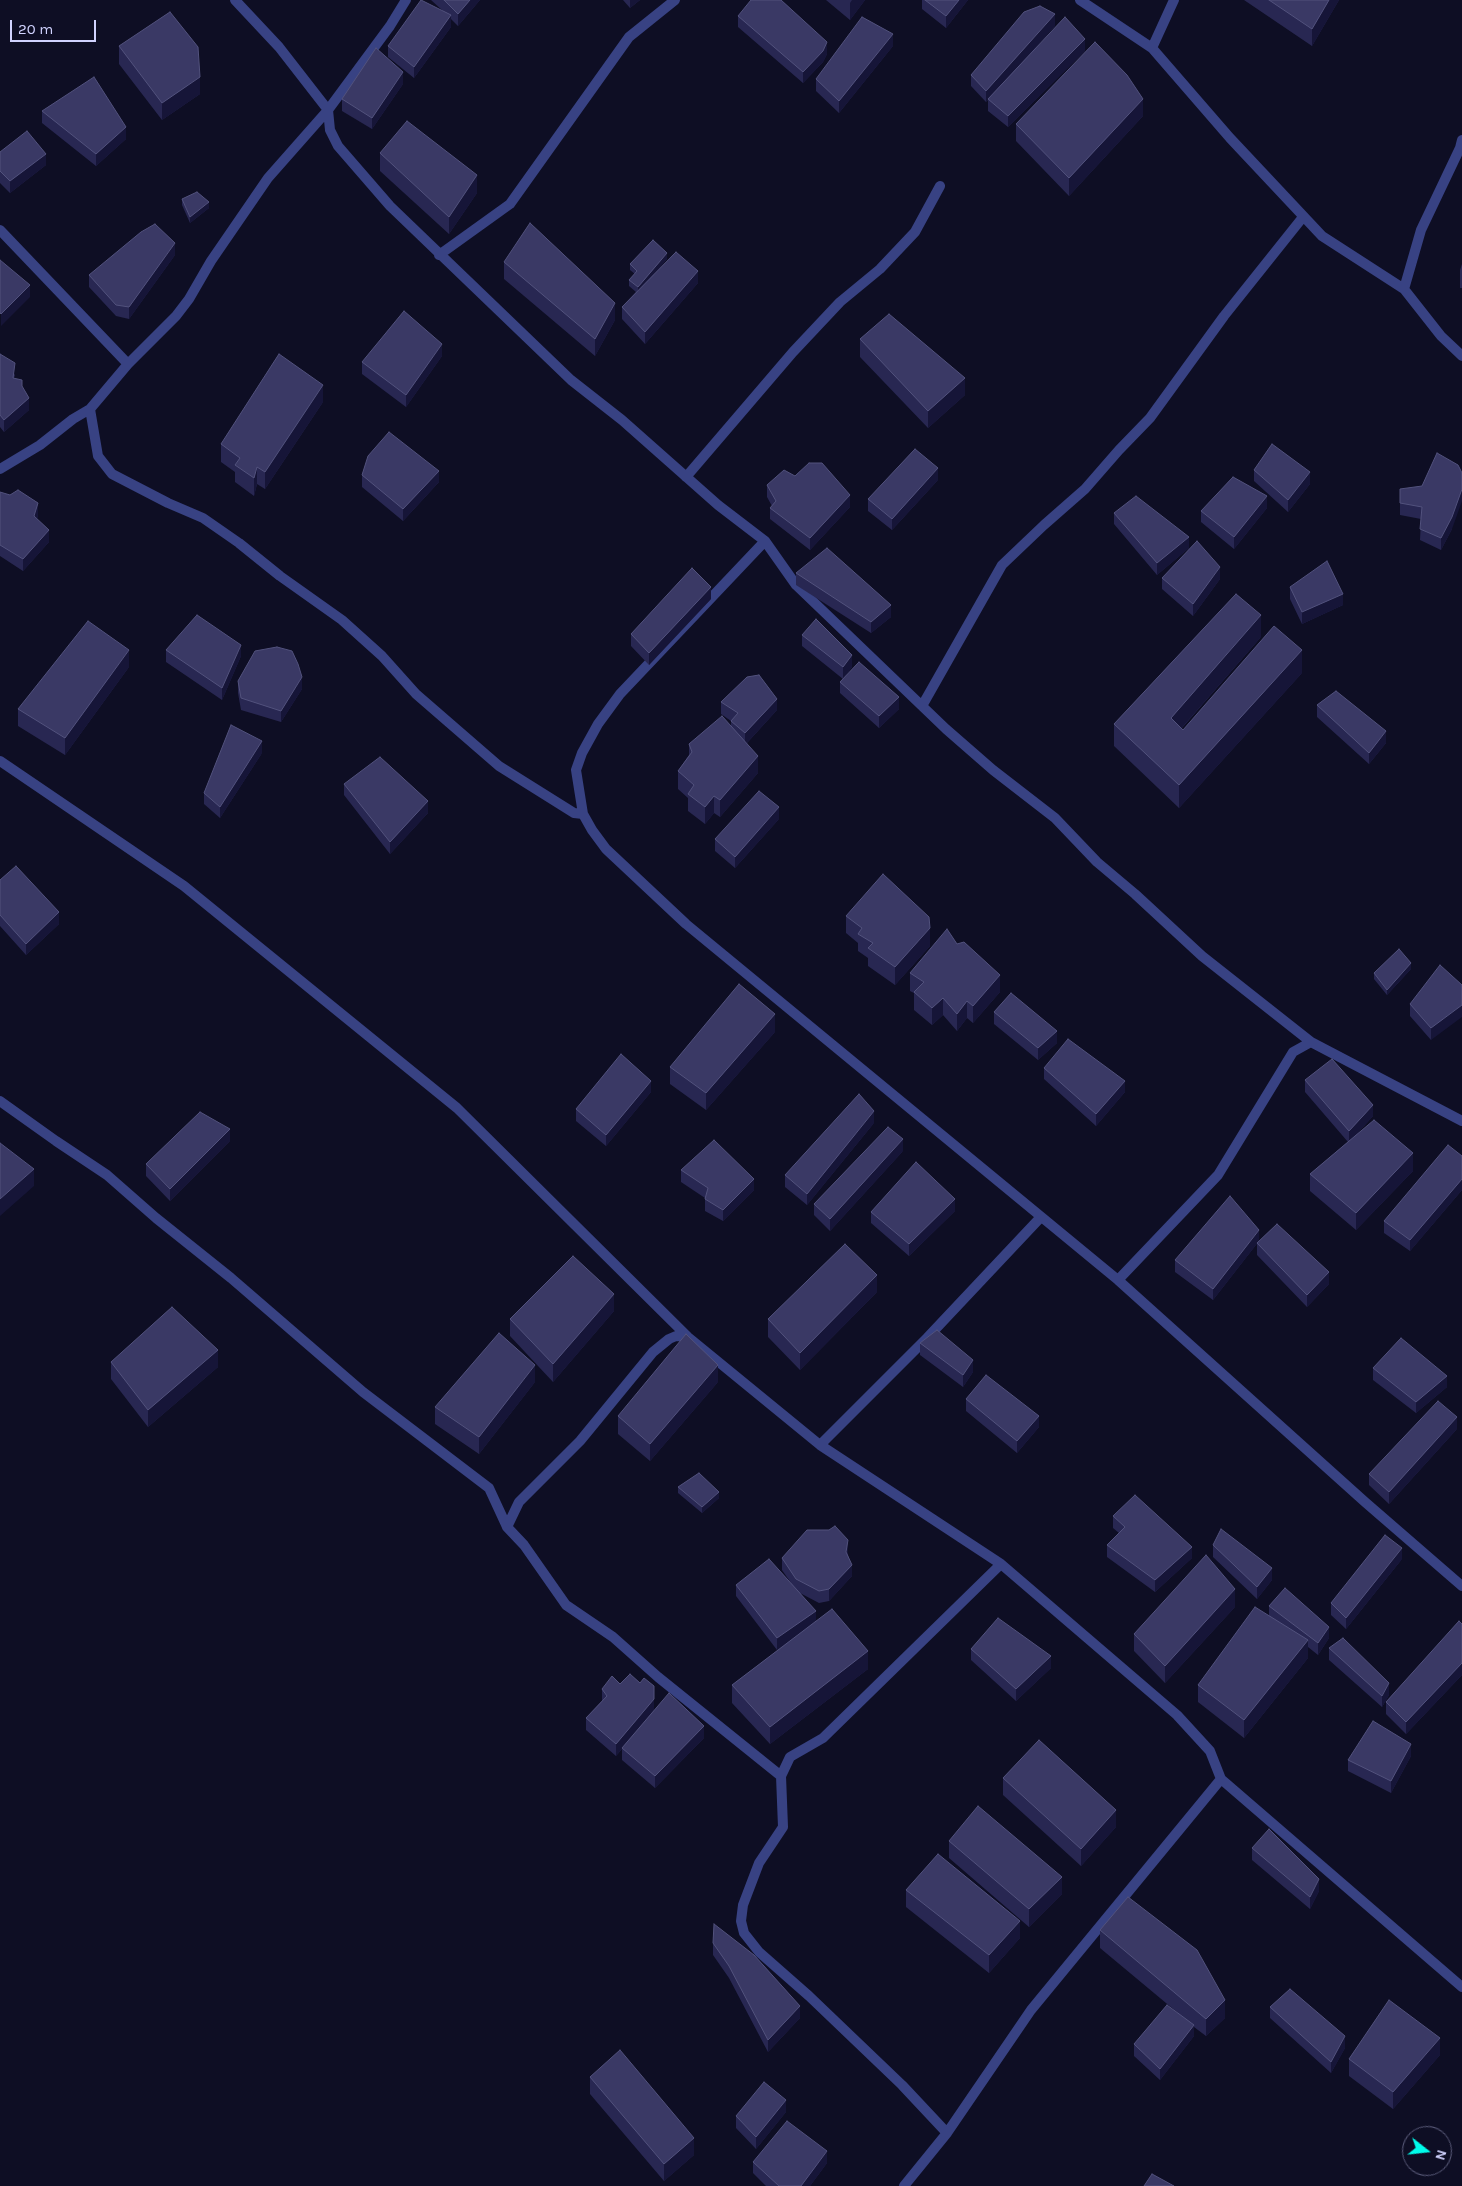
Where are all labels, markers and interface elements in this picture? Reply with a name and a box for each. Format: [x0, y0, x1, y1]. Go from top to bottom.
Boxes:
scale bar [12, 10, 99, 42]
text: 20 m [18, 20, 53, 38]
north arrow [1402, 2126, 1452, 2176]
text: N [1431, 2148, 1450, 2162]

